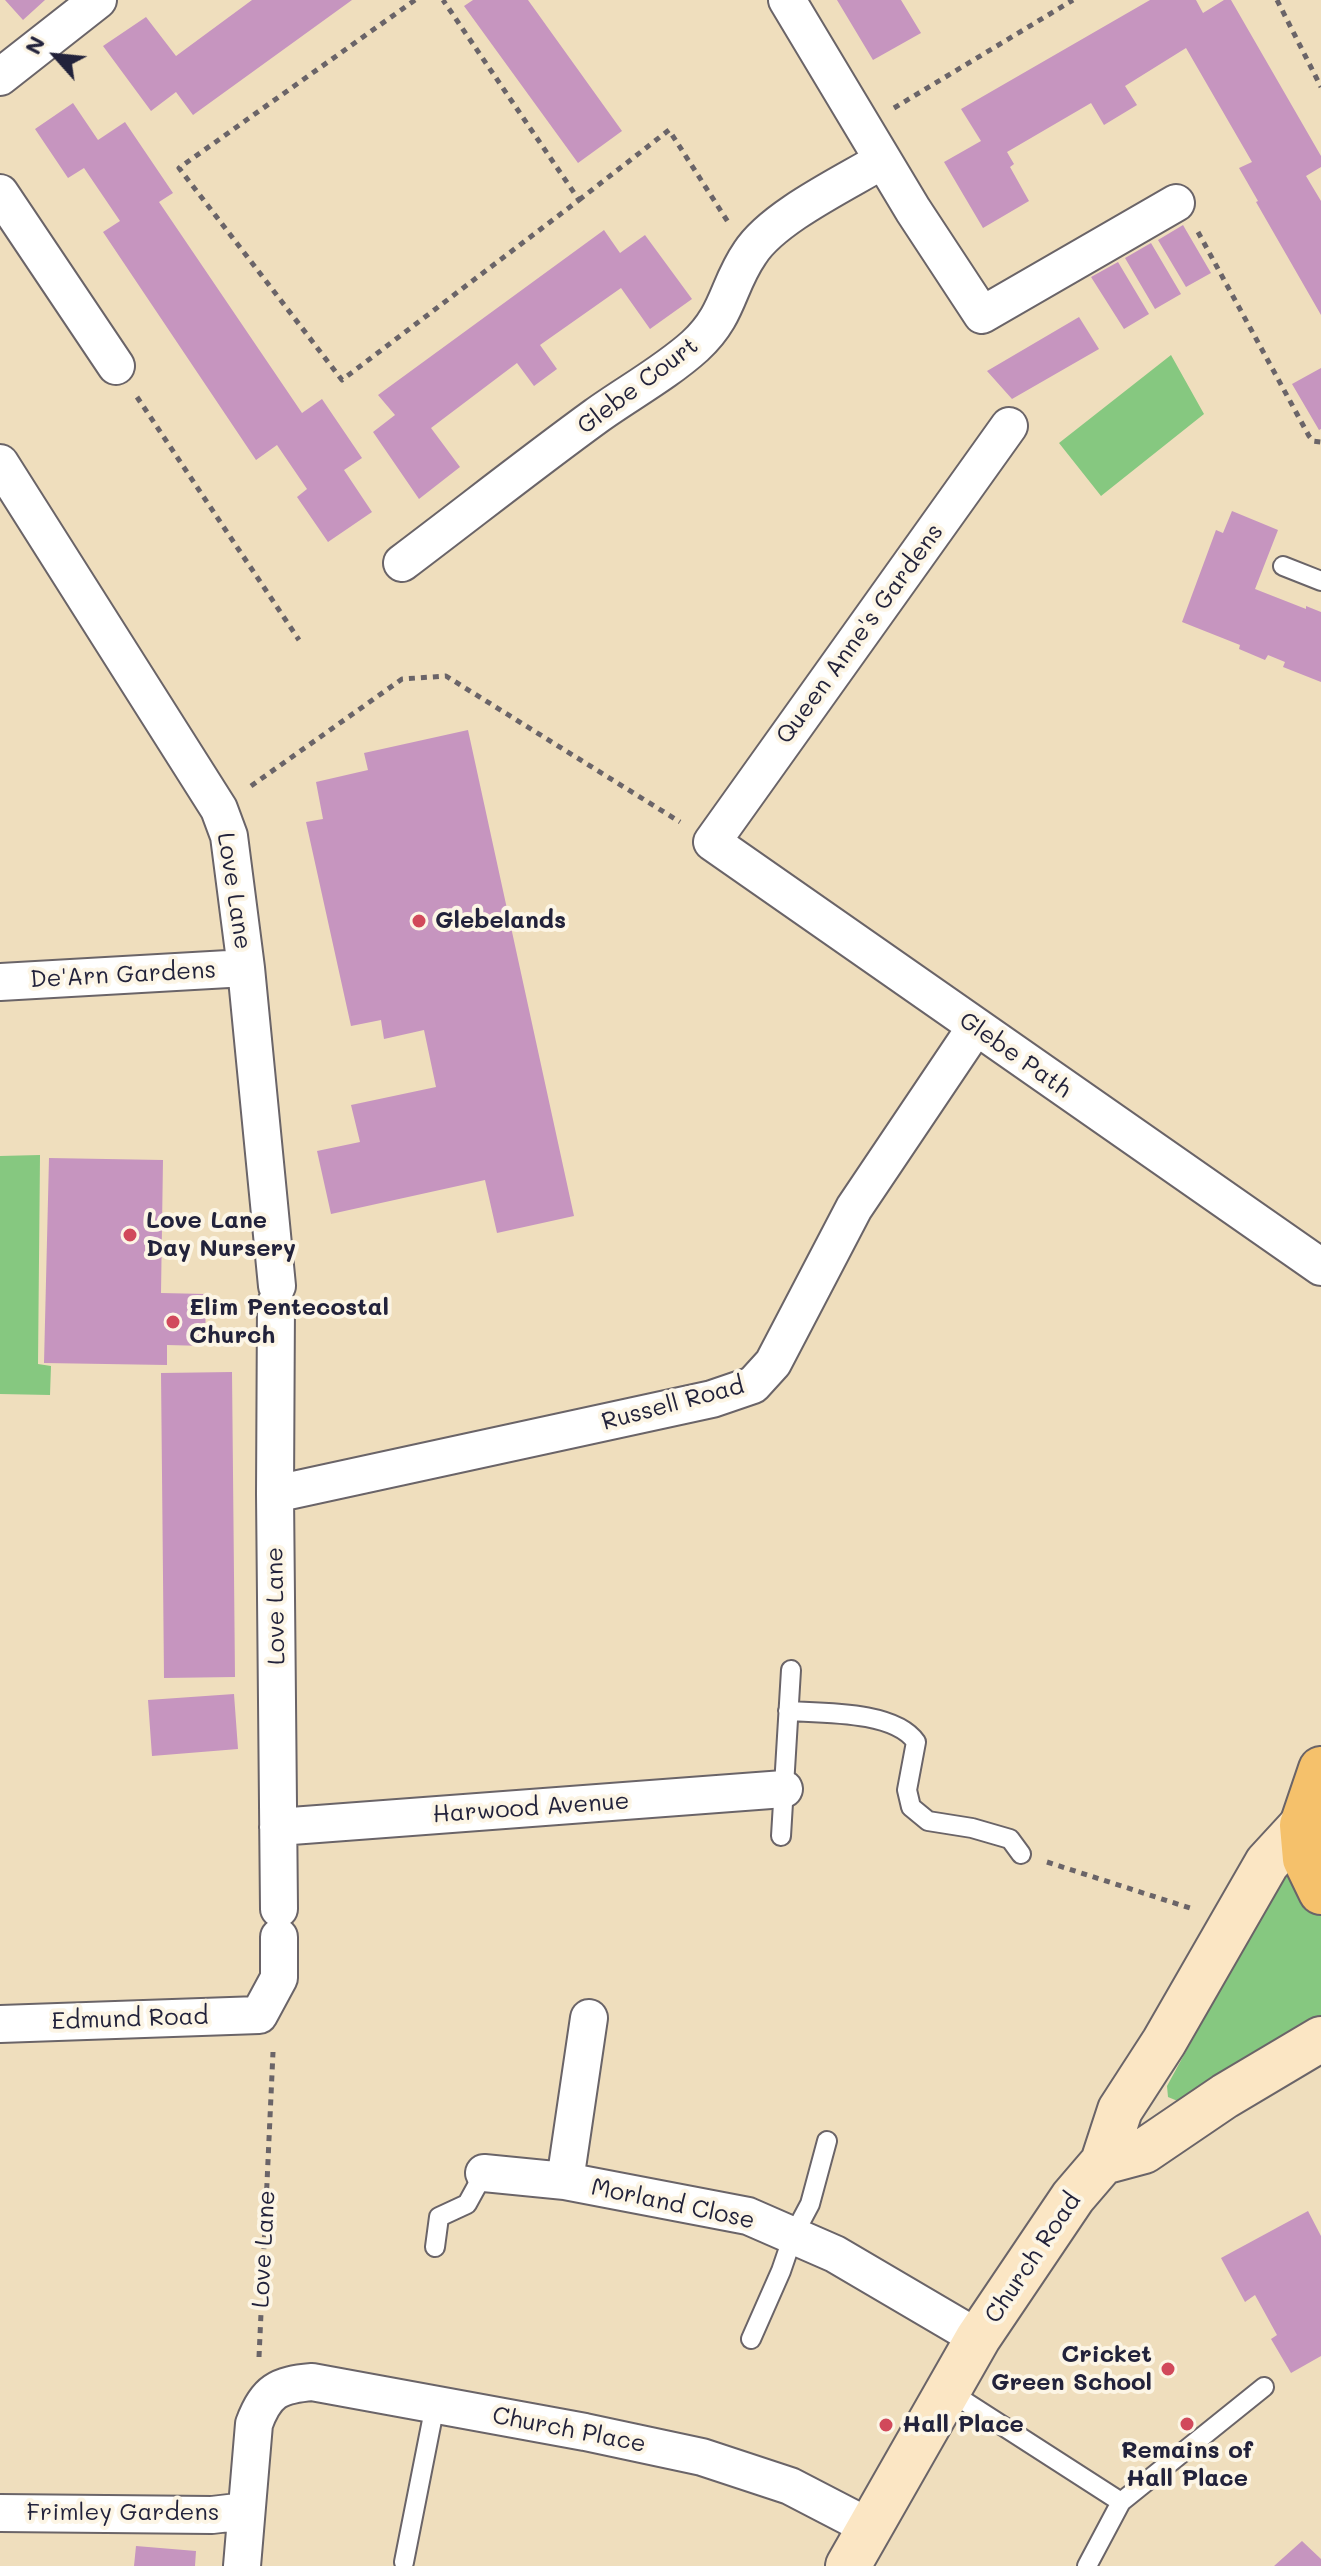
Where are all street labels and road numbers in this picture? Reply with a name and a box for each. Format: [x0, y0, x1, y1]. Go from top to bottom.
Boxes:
street label: Glebe Court [572, 331, 704, 441]
street label: Queen Anne's Gardens [770, 518, 950, 750]
street label: Love Lane [211, 831, 257, 951]
street label: De'Arn Gardens [29, 956, 217, 994]
street label: Glebe Path [953, 1006, 1077, 1104]
street label: Russell Road [599, 1371, 747, 1437]
street label: Love Lane [261, 1547, 291, 1665]
street label: Harwood Avenue [432, 1787, 630, 1829]
street label: Edmund Road [51, 2002, 209, 2036]
street label: Morland Close [589, 2173, 757, 2235]
street label: Church Road [979, 2187, 1087, 2329]
street label: Love Lane [247, 2189, 281, 2309]
street label: Church Place [490, 2401, 648, 2459]
street label: Frimley Gardens [27, 2499, 219, 2527]

